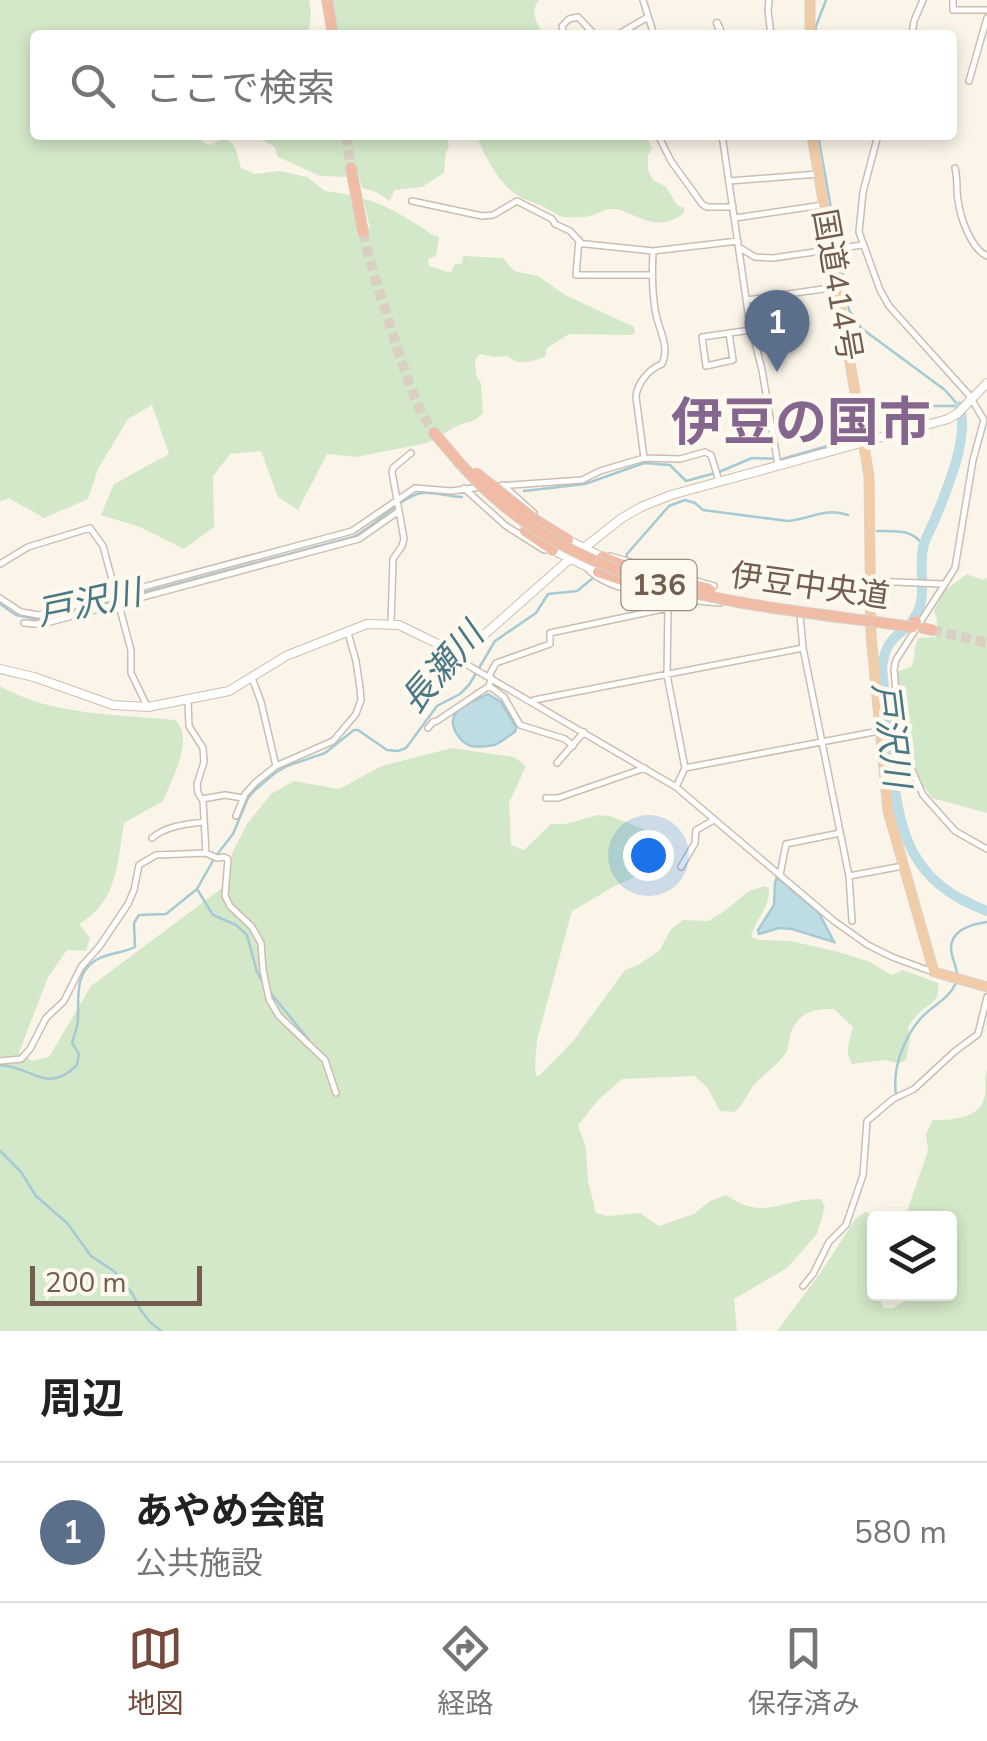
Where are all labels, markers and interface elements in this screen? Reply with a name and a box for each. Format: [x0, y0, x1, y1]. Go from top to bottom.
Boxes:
search box [30, 30, 957, 140]
icon: search [65, 58, 120, 113]
text: ここで検索 [145, 63, 335, 114]
street label: 国道414号 [802, 206, 872, 364]
pin: 1 [744, 290, 810, 372]
district label: 伊豆の国市 [671, 387, 931, 458]
street label: 伊豆中央道 [728, 554, 892, 618]
road number: 136 [622, 560, 696, 610]
water label: 戸沢川 [33, 568, 149, 637]
water label: 長瀬川 [390, 610, 497, 723]
water label: 戸沢川 [861, 680, 921, 794]
your location [623, 830, 674, 881]
map controls [867, 1211, 957, 1301]
button: layers [867, 1211, 957, 1301]
scale bar [30, 1261, 202, 1306]
text: 200 m [45, 1264, 127, 1302]
text: 周辺 [40, 1371, 124, 1428]
text: あやめ会館 [135, 1486, 325, 1537]
text: 1 [63, 1511, 82, 1554]
text: 580 m [854, 1511, 947, 1554]
text: 公共施設 [135, 1542, 263, 1585]
tab: 地図 [127, 1621, 183, 1723]
tab: 経路 [437, 1621, 494, 1723]
tab: 保存済み [748, 1621, 860, 1723]

